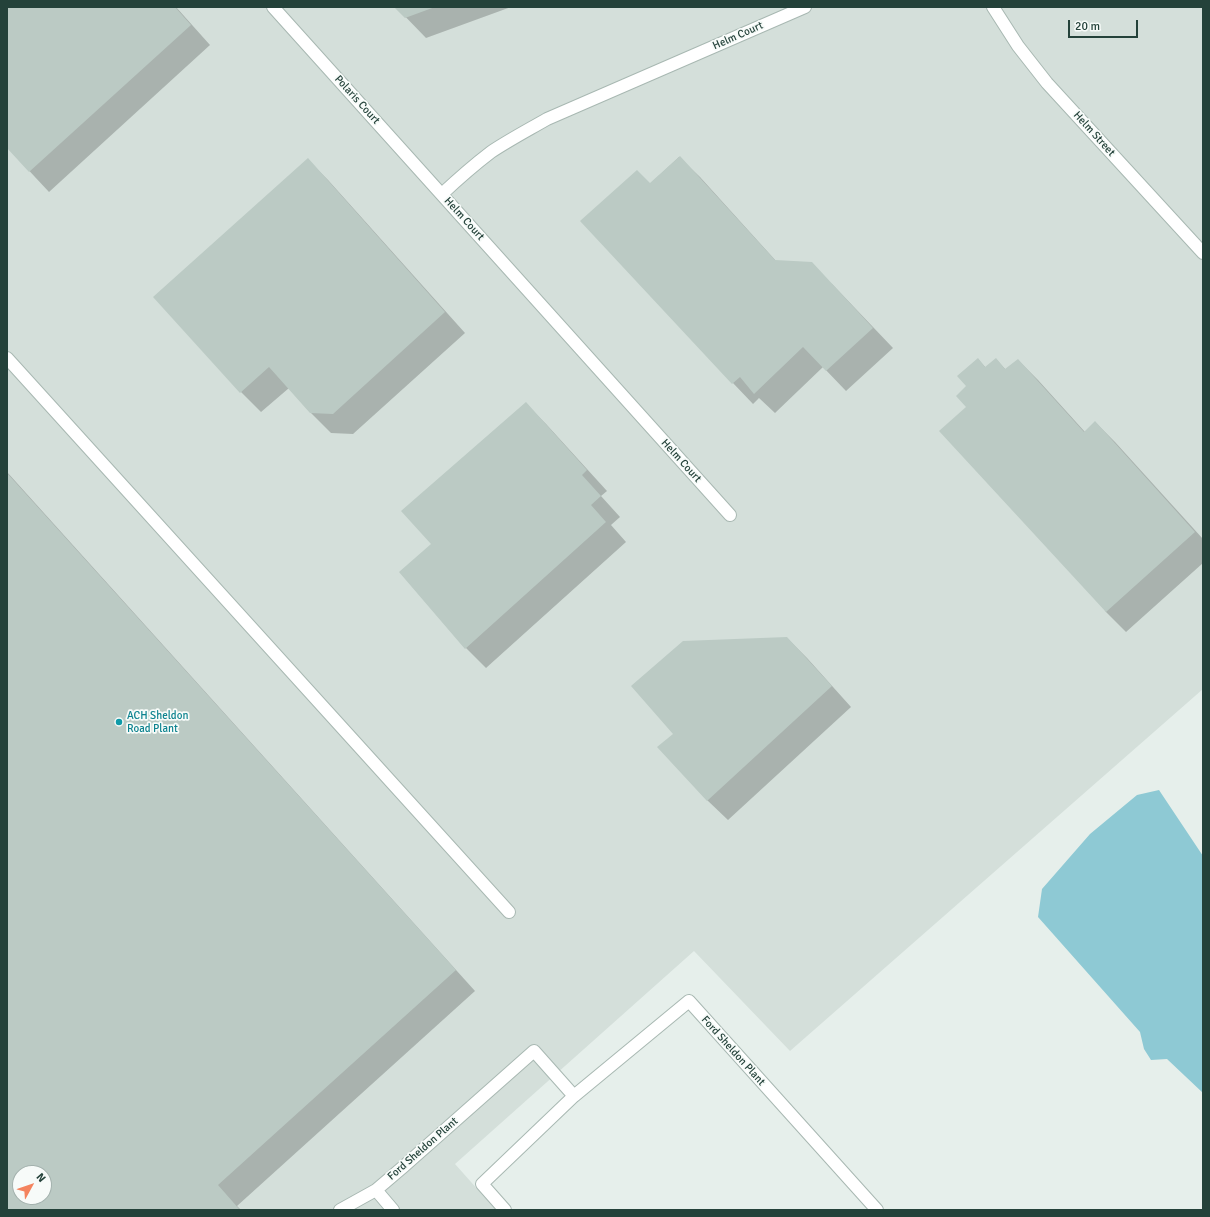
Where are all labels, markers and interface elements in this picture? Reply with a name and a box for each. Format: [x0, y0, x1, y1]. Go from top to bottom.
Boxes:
scale bar [1070, 12, 1140, 38]
street label: Helm Court [711, 19, 765, 53]
text: 20 m [1075, 19, 1100, 34]
street label: Polaris Court [332, 73, 382, 127]
street label: Helm Street [1070, 109, 1118, 159]
street label: Helm Court [441, 195, 487, 243]
street label: Helm Court [658, 437, 704, 485]
place label: ACH Sheldon Road Plant [127, 709, 188, 735]
marker: ACH Sheldon Road Plant [114, 717, 124, 727]
street label: Ford Sheldon Plant [698, 1014, 768, 1088]
street label: Ford Sheldon Plant [385, 1115, 461, 1183]
north arrow [12, 1165, 52, 1205]
text: N [33, 1170, 48, 1185]

